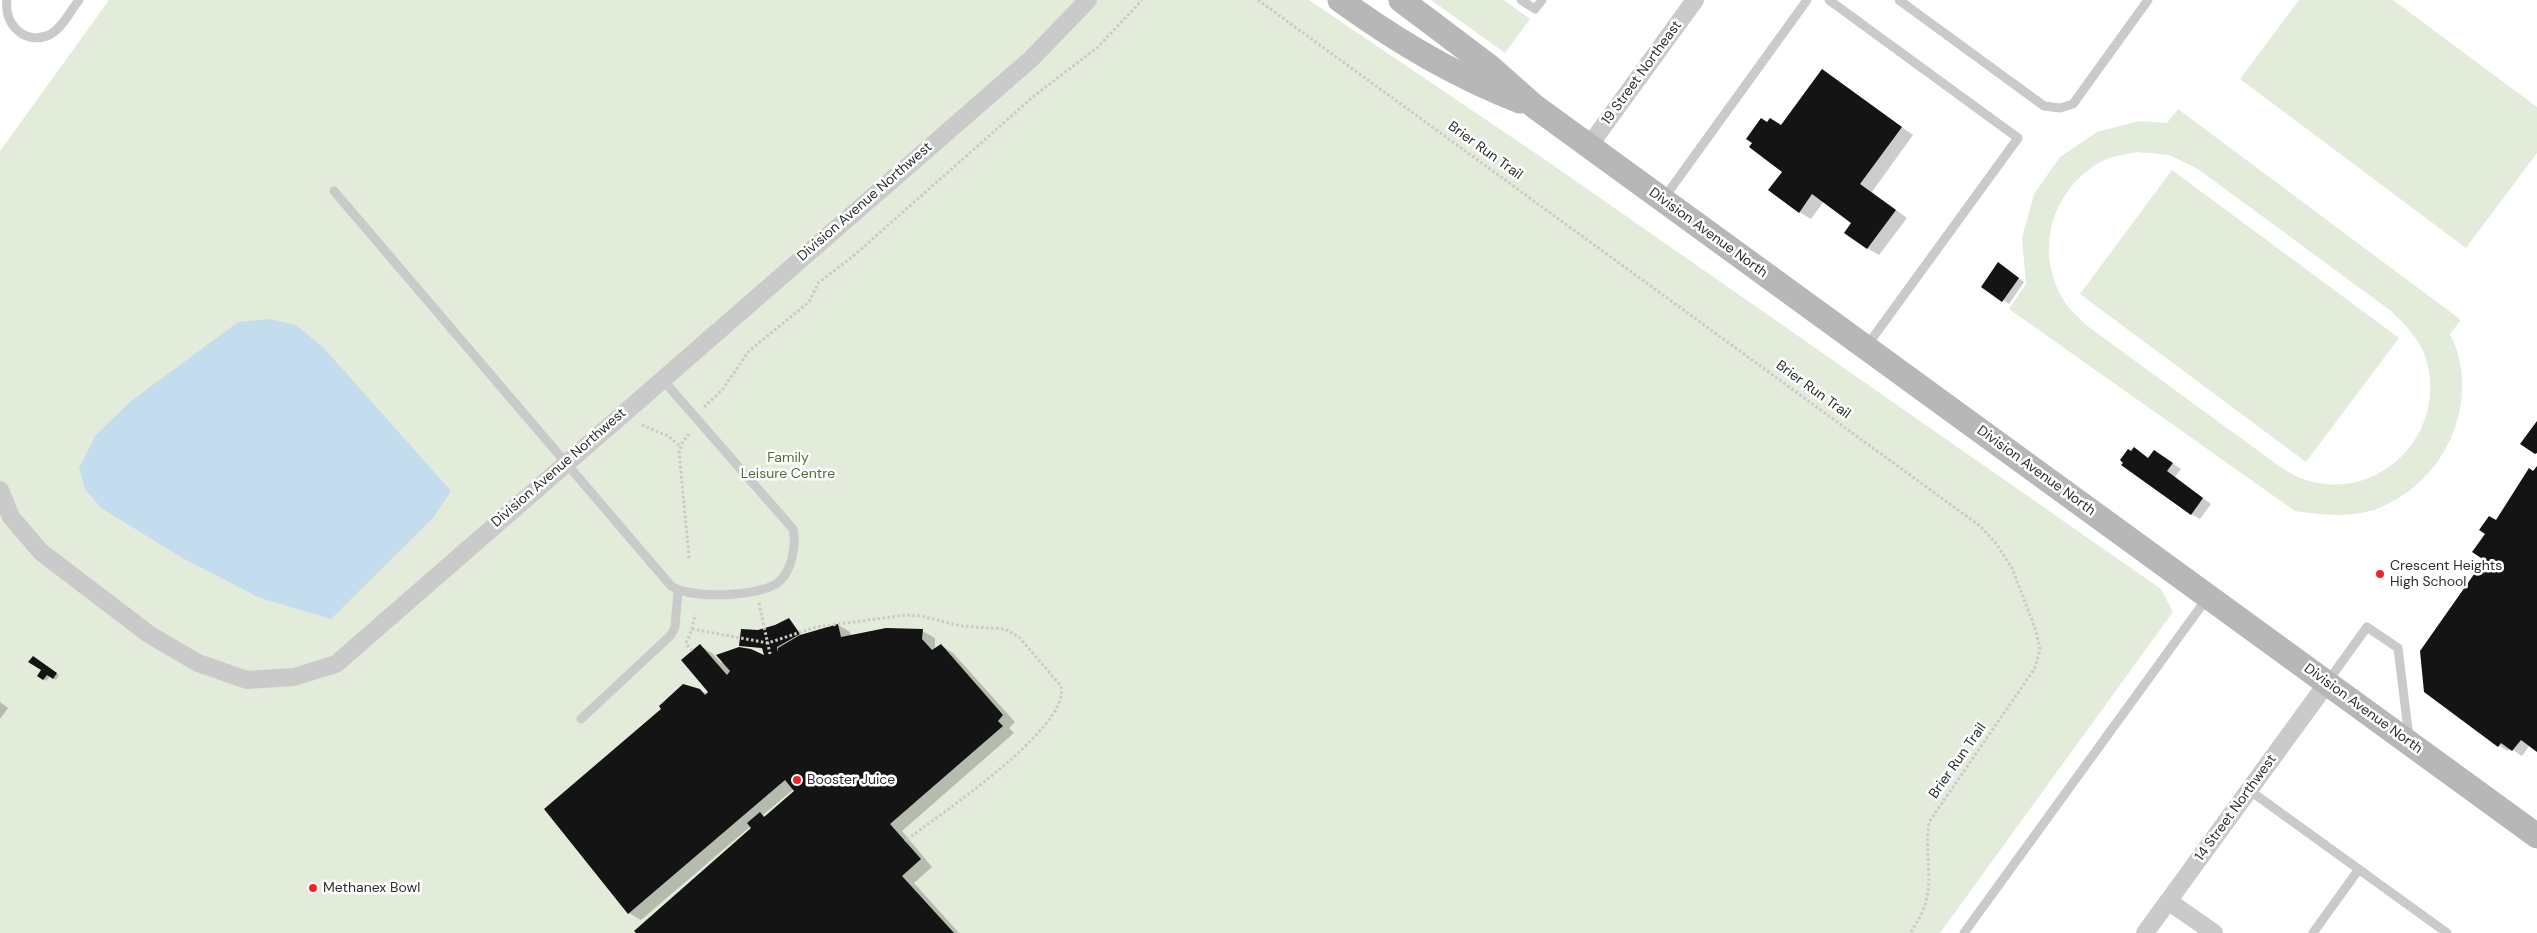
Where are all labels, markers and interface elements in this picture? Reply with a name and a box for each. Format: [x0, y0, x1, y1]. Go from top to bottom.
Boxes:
street label: 19 Street Northeast [1599, 18, 1685, 128]
street label: Brier Run Trail [1444, 118, 1526, 184]
street label: Division Avenue Northwest [794, 139, 936, 265]
street label: Division Avenue North [1646, 184, 1770, 282]
street label: Brier Run Trail [1772, 357, 1854, 423]
street label: Division Avenue Northwest [488, 405, 630, 531]
street label: Division Avenue North [1974, 422, 2098, 520]
park label: Family Leisure Centre [741, 450, 835, 482]
place label: Crescent Heights High School [2390, 558, 2502, 590]
marker: Crescent Heights High School [2374, 568, 2386, 580]
street label: Division Avenue North [2301, 660, 2425, 758]
street label: Brier Run Trail [1926, 720, 1990, 802]
street label: 14 Street Northwest [2192, 752, 2280, 864]
place label: Booster Juice [807, 772, 895, 788]
marker: Booster Juice [791, 774, 803, 786]
place label: Methanex Bowl [323, 880, 420, 896]
marker: Methanex Bowl [307, 882, 319, 894]

